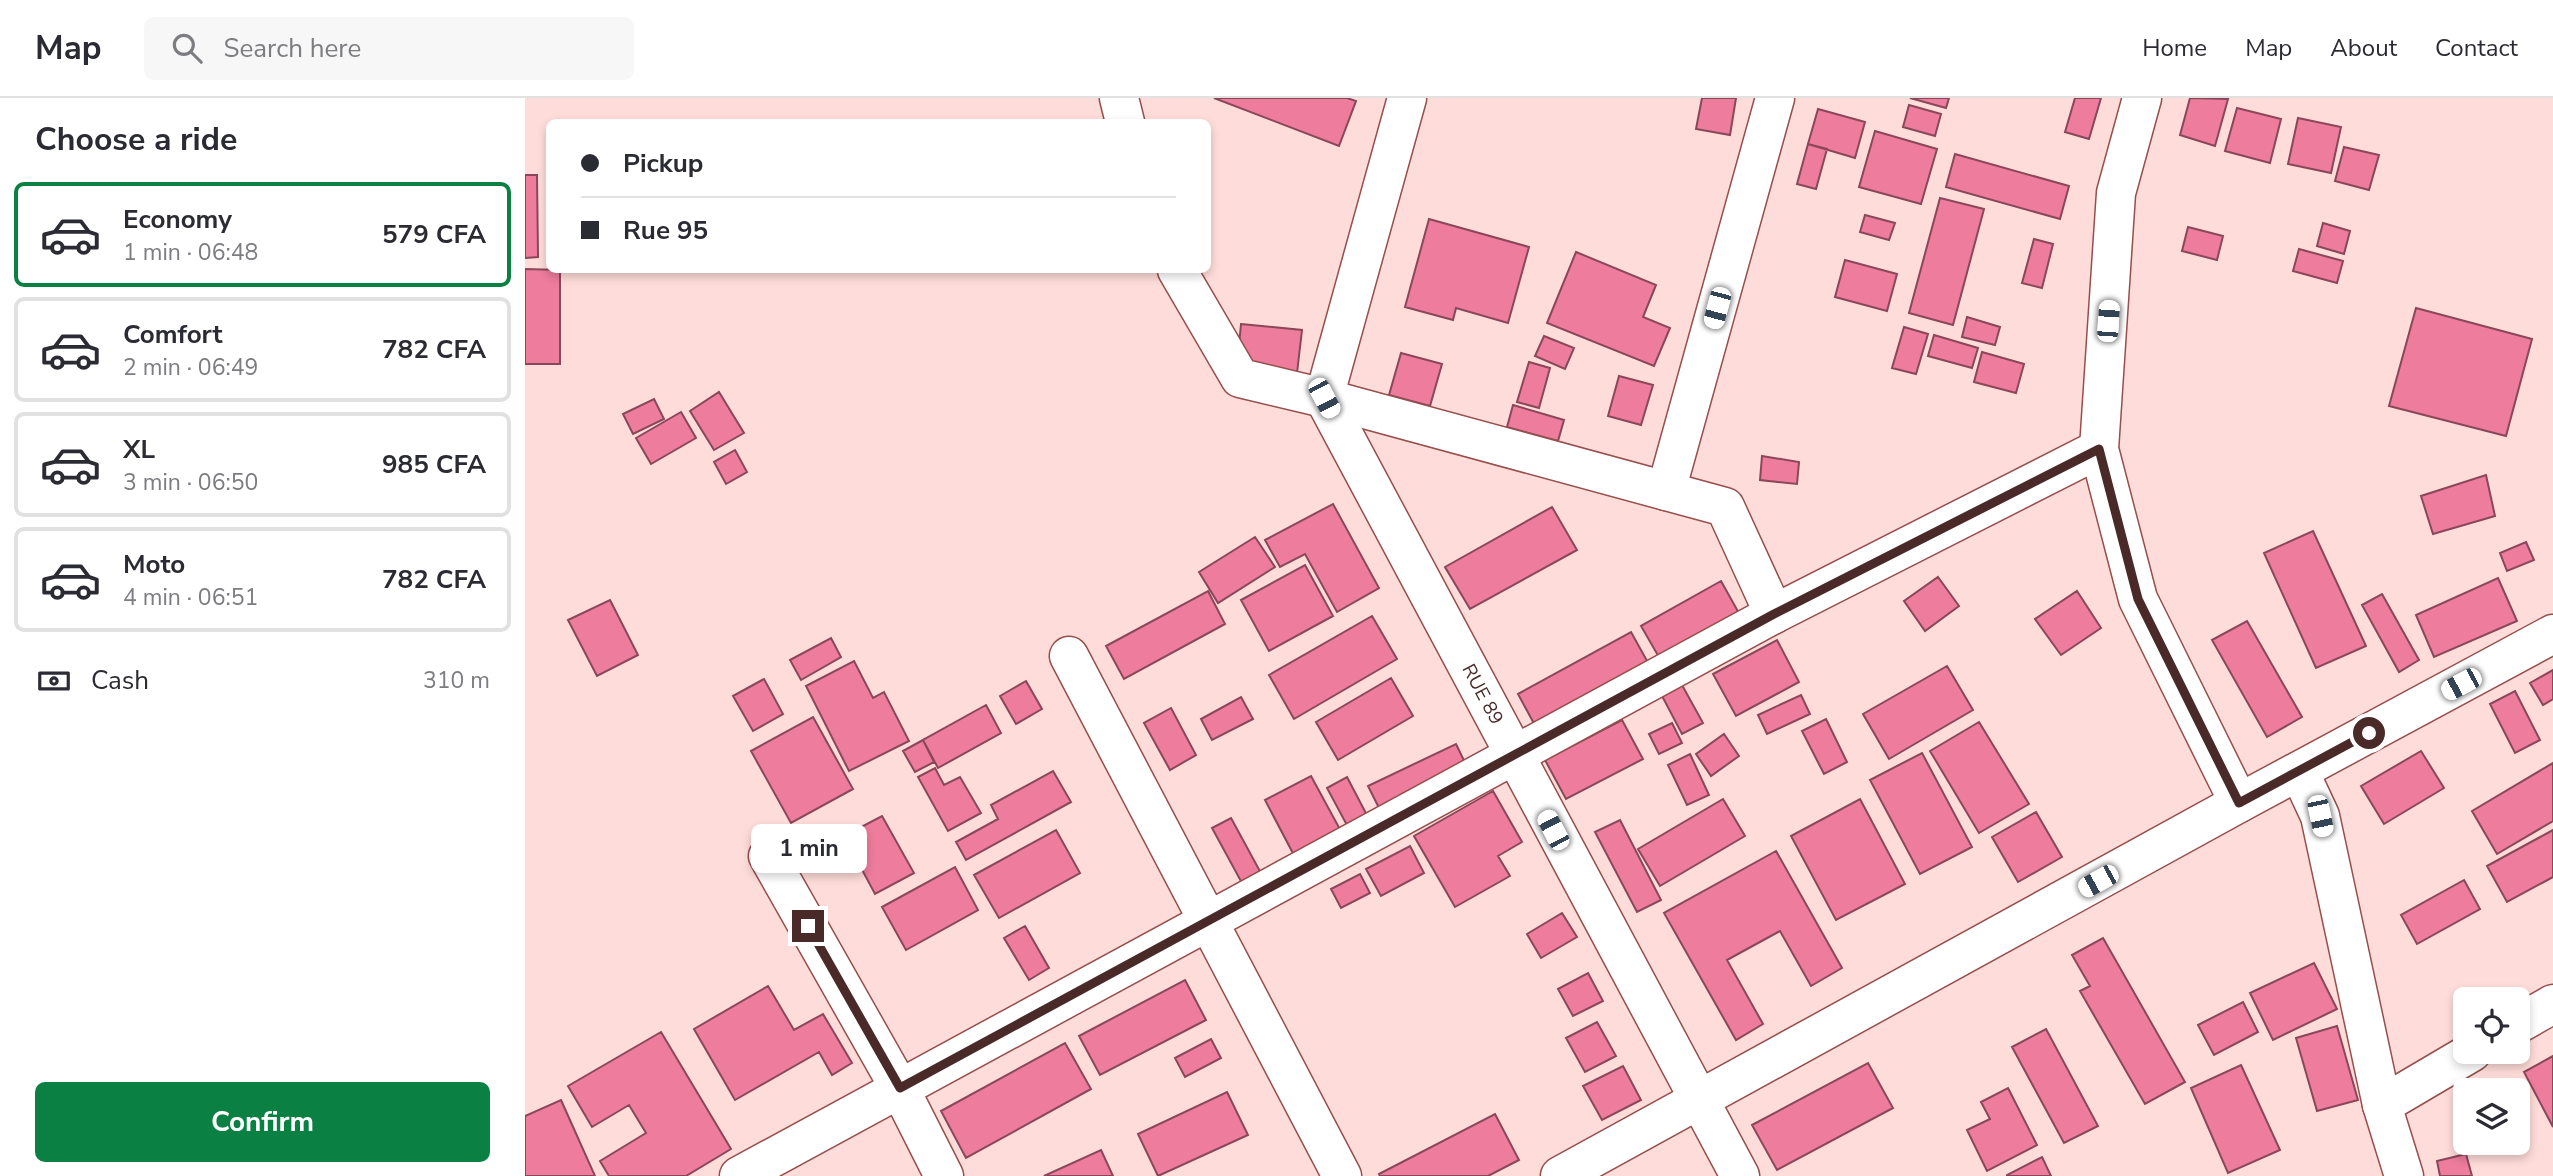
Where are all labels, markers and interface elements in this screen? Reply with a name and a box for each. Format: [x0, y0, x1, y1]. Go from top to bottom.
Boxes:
search box [144, 17, 634, 80]
text: Map [35, 26, 102, 71]
icon: search [168, 29, 206, 67]
text: Search here [224, 31, 361, 66]
text: Home [2142, 32, 2207, 64]
text: Map [2245, 32, 2292, 64]
text: About [2330, 32, 2397, 64]
text: Contact [2435, 32, 2518, 64]
text: Choose a ride [35, 118, 237, 161]
text: Pickup [623, 146, 703, 181]
text: Economy [123, 202, 232, 237]
icon: car [39, 203, 102, 266]
text: Rue 95 [623, 213, 708, 248]
text: 579 CFA [382, 217, 486, 252]
text: 1 min · 06:48 [123, 237, 258, 268]
car [1702, 285, 1733, 331]
car [2097, 299, 2120, 343]
text: Comfort [123, 317, 223, 352]
icon: car [39, 318, 102, 381]
text: 782 CFA [382, 332, 486, 367]
text: 2 min · 06:49 [123, 352, 258, 383]
car [1305, 375, 1344, 421]
text: XL [123, 432, 155, 467]
icon: car [39, 433, 102, 496]
text: 985 CFA [382, 447, 486, 482]
text: 3 min · 06:50 [123, 467, 258, 498]
text: Moto [123, 547, 185, 582]
icon: car [39, 548, 102, 611]
text: 782 CFA [382, 562, 486, 597]
text: 4 min · 06:51 [123, 582, 258, 613]
street label: RUE 89 [1456, 659, 1509, 729]
icon: cash [35, 662, 73, 700]
text: Cash [91, 663, 149, 698]
text: 310 m [423, 665, 490, 696]
car [2438, 665, 2485, 703]
route start [2353, 717, 2385, 749]
car [2306, 793, 2335, 839]
car [1534, 807, 1573, 853]
callout: 1 min [750, 824, 866, 874]
text: 1 min [779, 833, 839, 864]
car [2075, 862, 2122, 900]
route end [792, 910, 824, 942]
map controls [2453, 987, 2530, 1155]
button: locate [2453, 987, 2530, 1064]
button: layers [2453, 1078, 2530, 1155]
button: Confirm [35, 1082, 490, 1162]

